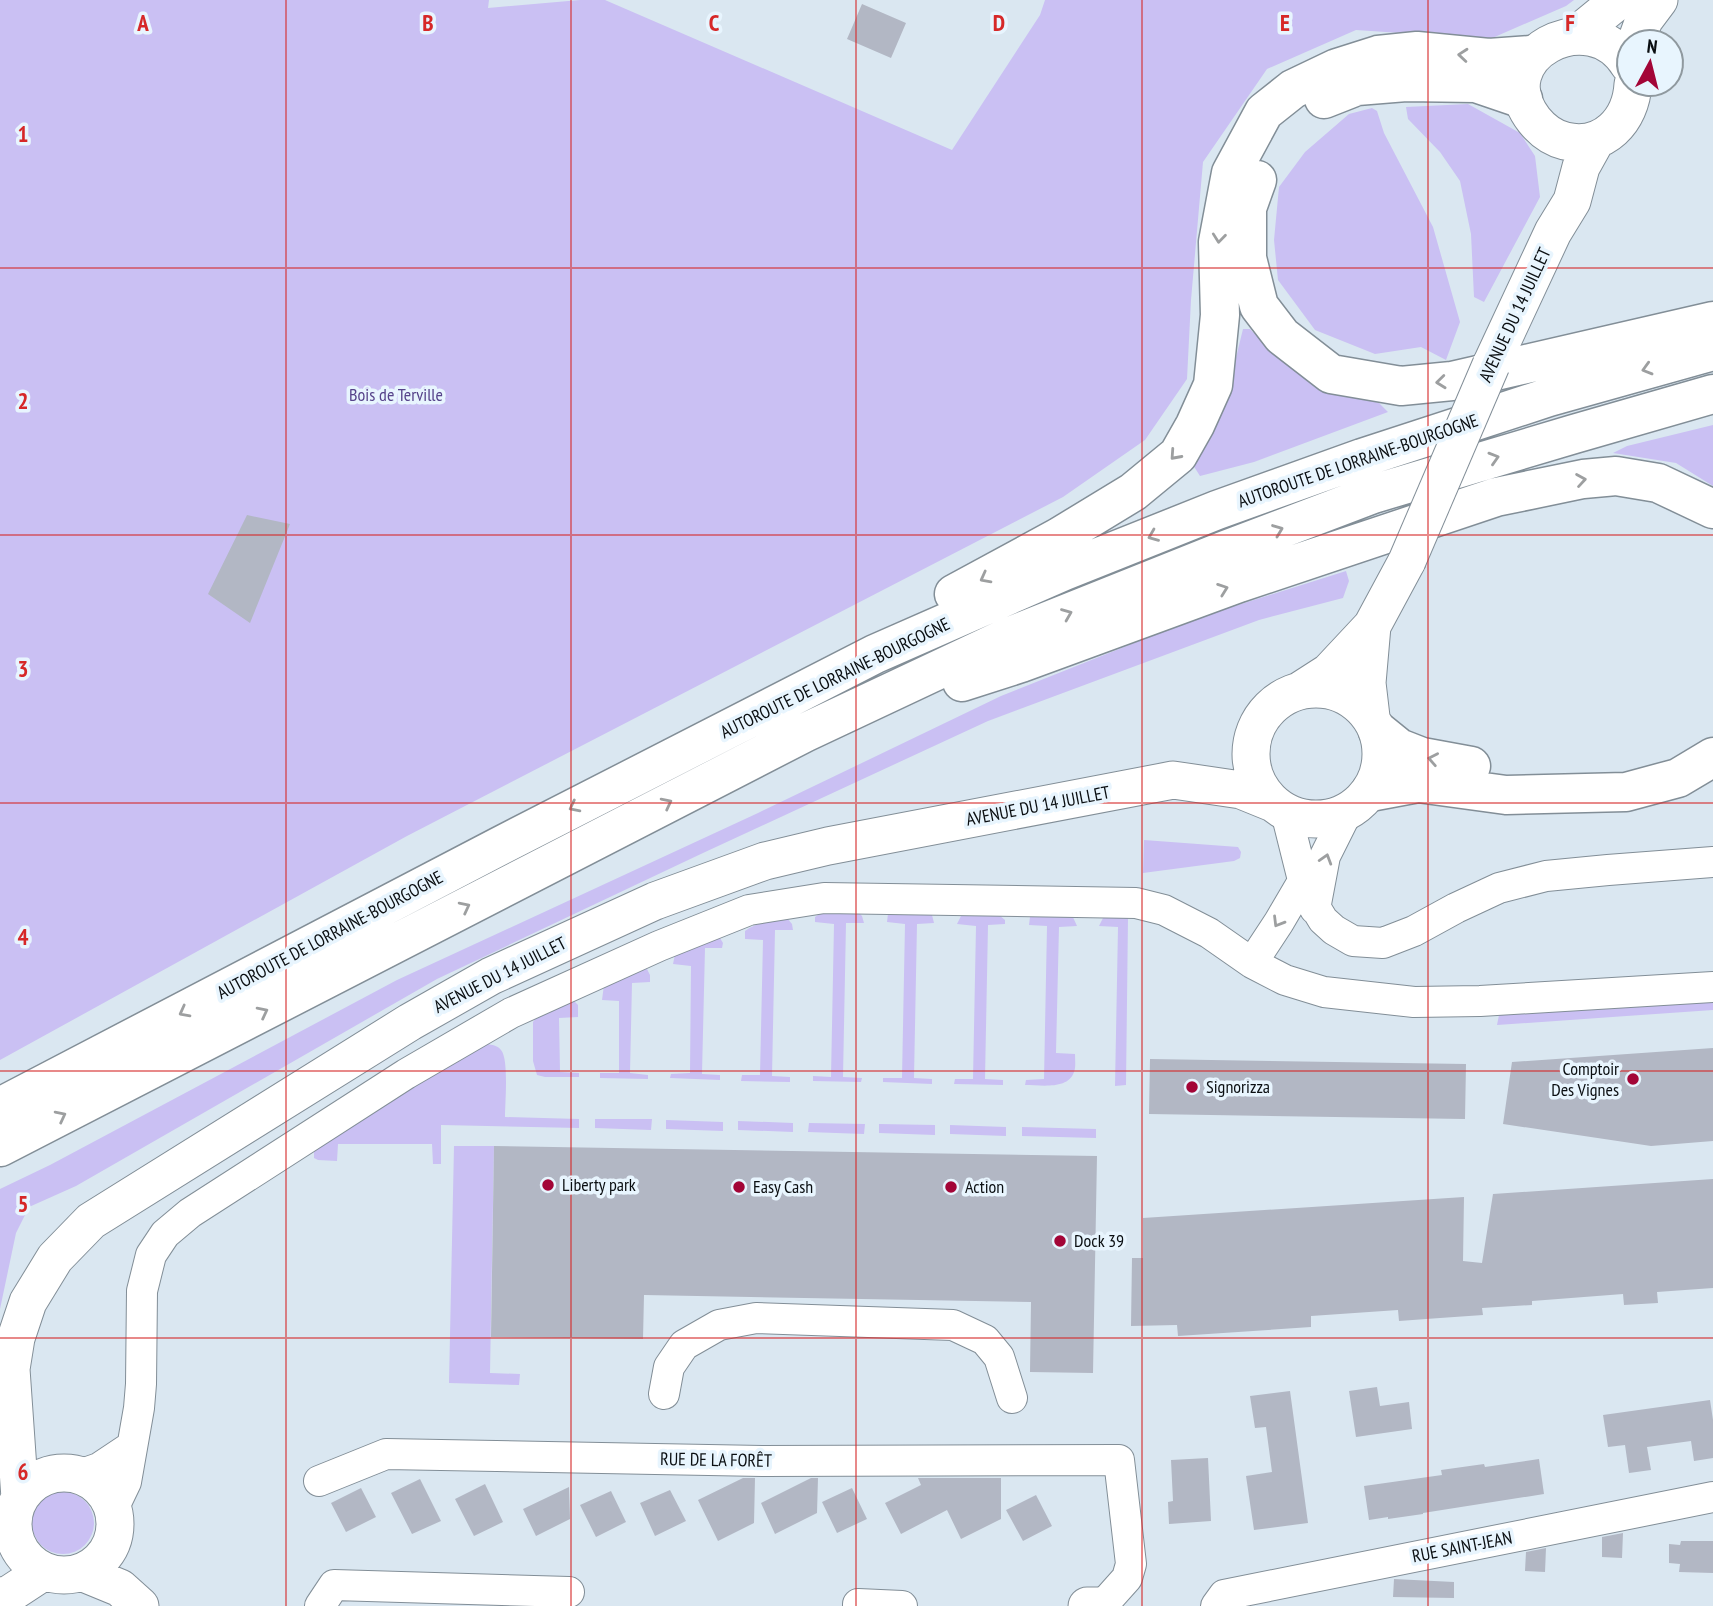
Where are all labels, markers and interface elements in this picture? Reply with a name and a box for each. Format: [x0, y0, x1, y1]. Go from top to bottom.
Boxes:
text: A [136, 8, 149, 37]
text: B [422, 8, 434, 37]
text: C [709, 8, 720, 37]
text: D [993, 8, 1005, 37]
text: E [1280, 8, 1290, 37]
text: F [1565, 8, 1575, 37]
north arrow [1615, 28, 1685, 98]
text: N [1646, 34, 1659, 59]
one-way arrow [1457, 48, 1469, 63]
text: 1 [18, 119, 29, 148]
one-way arrow [1212, 232, 1227, 244]
street label: AVENUE DU 14 JUILLET [1473, 244, 1556, 386]
one-way arrow [1641, 361, 1653, 376]
one-way arrow [1435, 374, 1446, 389]
park label: Bois de Terville [349, 383, 443, 406]
text: 2 [18, 386, 29, 415]
street label: AUTOROUTE DE LORRAINE-BOURGOGNE [1235, 409, 1481, 513]
one-way arrow [1171, 447, 1183, 460]
one-way arrow [1488, 451, 1500, 466]
one-way arrow [1575, 473, 1587, 488]
one-way arrow [1272, 524, 1284, 538]
one-way arrow [1148, 527, 1160, 541]
one-way arrow [980, 569, 992, 583]
one-way arrow [1216, 583, 1228, 597]
one-way arrow [1060, 608, 1072, 622]
street label: AUTOROUTE DE LORRAINE-BOURGOGNE [716, 612, 953, 743]
text: 3 [18, 654, 29, 683]
one-way arrow [1427, 753, 1439, 768]
street label: AVENUE DU 14 JUILLET [964, 780, 1112, 831]
one-way arrow [660, 798, 672, 811]
one-way arrow [569, 799, 581, 813]
one-way arrow [1318, 853, 1332, 865]
street label: AUTOROUTE DE LORRAINE-BOURGOGNE [213, 865, 447, 1004]
one-way arrow [458, 902, 470, 916]
one-way arrow [1274, 915, 1287, 928]
text: 4 [18, 922, 29, 951]
street label: AVENUE DU 14 JUILLET [430, 931, 570, 1018]
one-way arrow [178, 1004, 191, 1017]
one-way arrow [256, 1006, 268, 1020]
place label: Comptoir Des Vignes [1551, 1057, 1619, 1101]
marker: Comptoir Des Vignes [1625, 1071, 1641, 1087]
place label: Signorizza [1206, 1075, 1270, 1098]
marker: Signorizza [1184, 1079, 1200, 1095]
one-way arrow [54, 1110, 66, 1124]
place label: Liberty park [562, 1173, 636, 1196]
place label: Easy Cash [753, 1175, 813, 1198]
place label: Action [965, 1175, 1004, 1198]
marker: Liberty park [540, 1177, 556, 1193]
marker: Easy Cash [731, 1179, 747, 1195]
marker: Action [943, 1179, 959, 1195]
text: 5 [18, 1189, 29, 1218]
place label: Dock 39 [1074, 1229, 1124, 1252]
marker: Dock 39 [1052, 1233, 1068, 1249]
street label: RUE DE LA FORÊT [660, 1447, 772, 1472]
text: 6 [18, 1457, 29, 1486]
street label: RUE SAINT-JEAN [1410, 1526, 1514, 1567]

